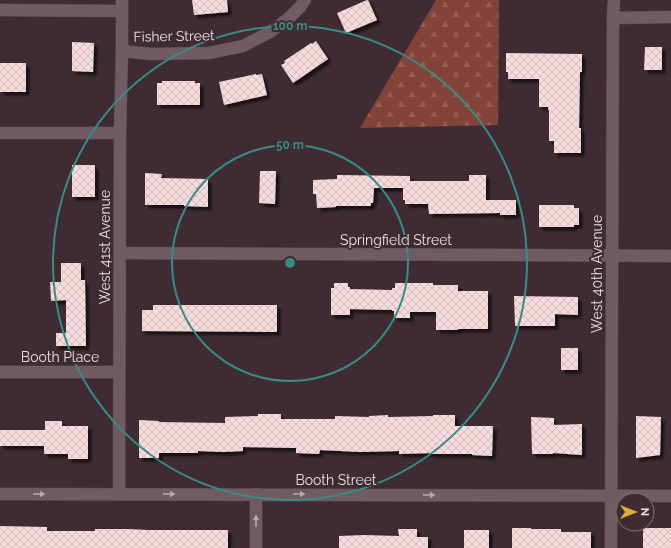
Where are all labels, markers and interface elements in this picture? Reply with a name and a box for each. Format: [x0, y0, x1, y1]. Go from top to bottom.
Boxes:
text: 100 m [273, 19, 307, 33]
street label: Fisher Street [133, 27, 215, 45]
text: 50 m [276, 138, 304, 152]
street label: West 41st Avenue [97, 190, 113, 304]
street label: West 40th Avenue [589, 215, 605, 333]
street label: Springfield Street [340, 232, 452, 248]
centre of rings [283, 256, 297, 270]
street label: Booth Place [21, 349, 99, 365]
street label: Booth Street [295, 472, 377, 488]
one-way arrow [33, 491, 46, 497]
one-way arrow [163, 491, 176, 497]
one-way arrow [293, 491, 306, 497]
one-way arrow [423, 492, 436, 498]
north arrow [615, 492, 655, 532]
text: N [638, 508, 651, 516]
one-way arrow [253, 514, 259, 527]

